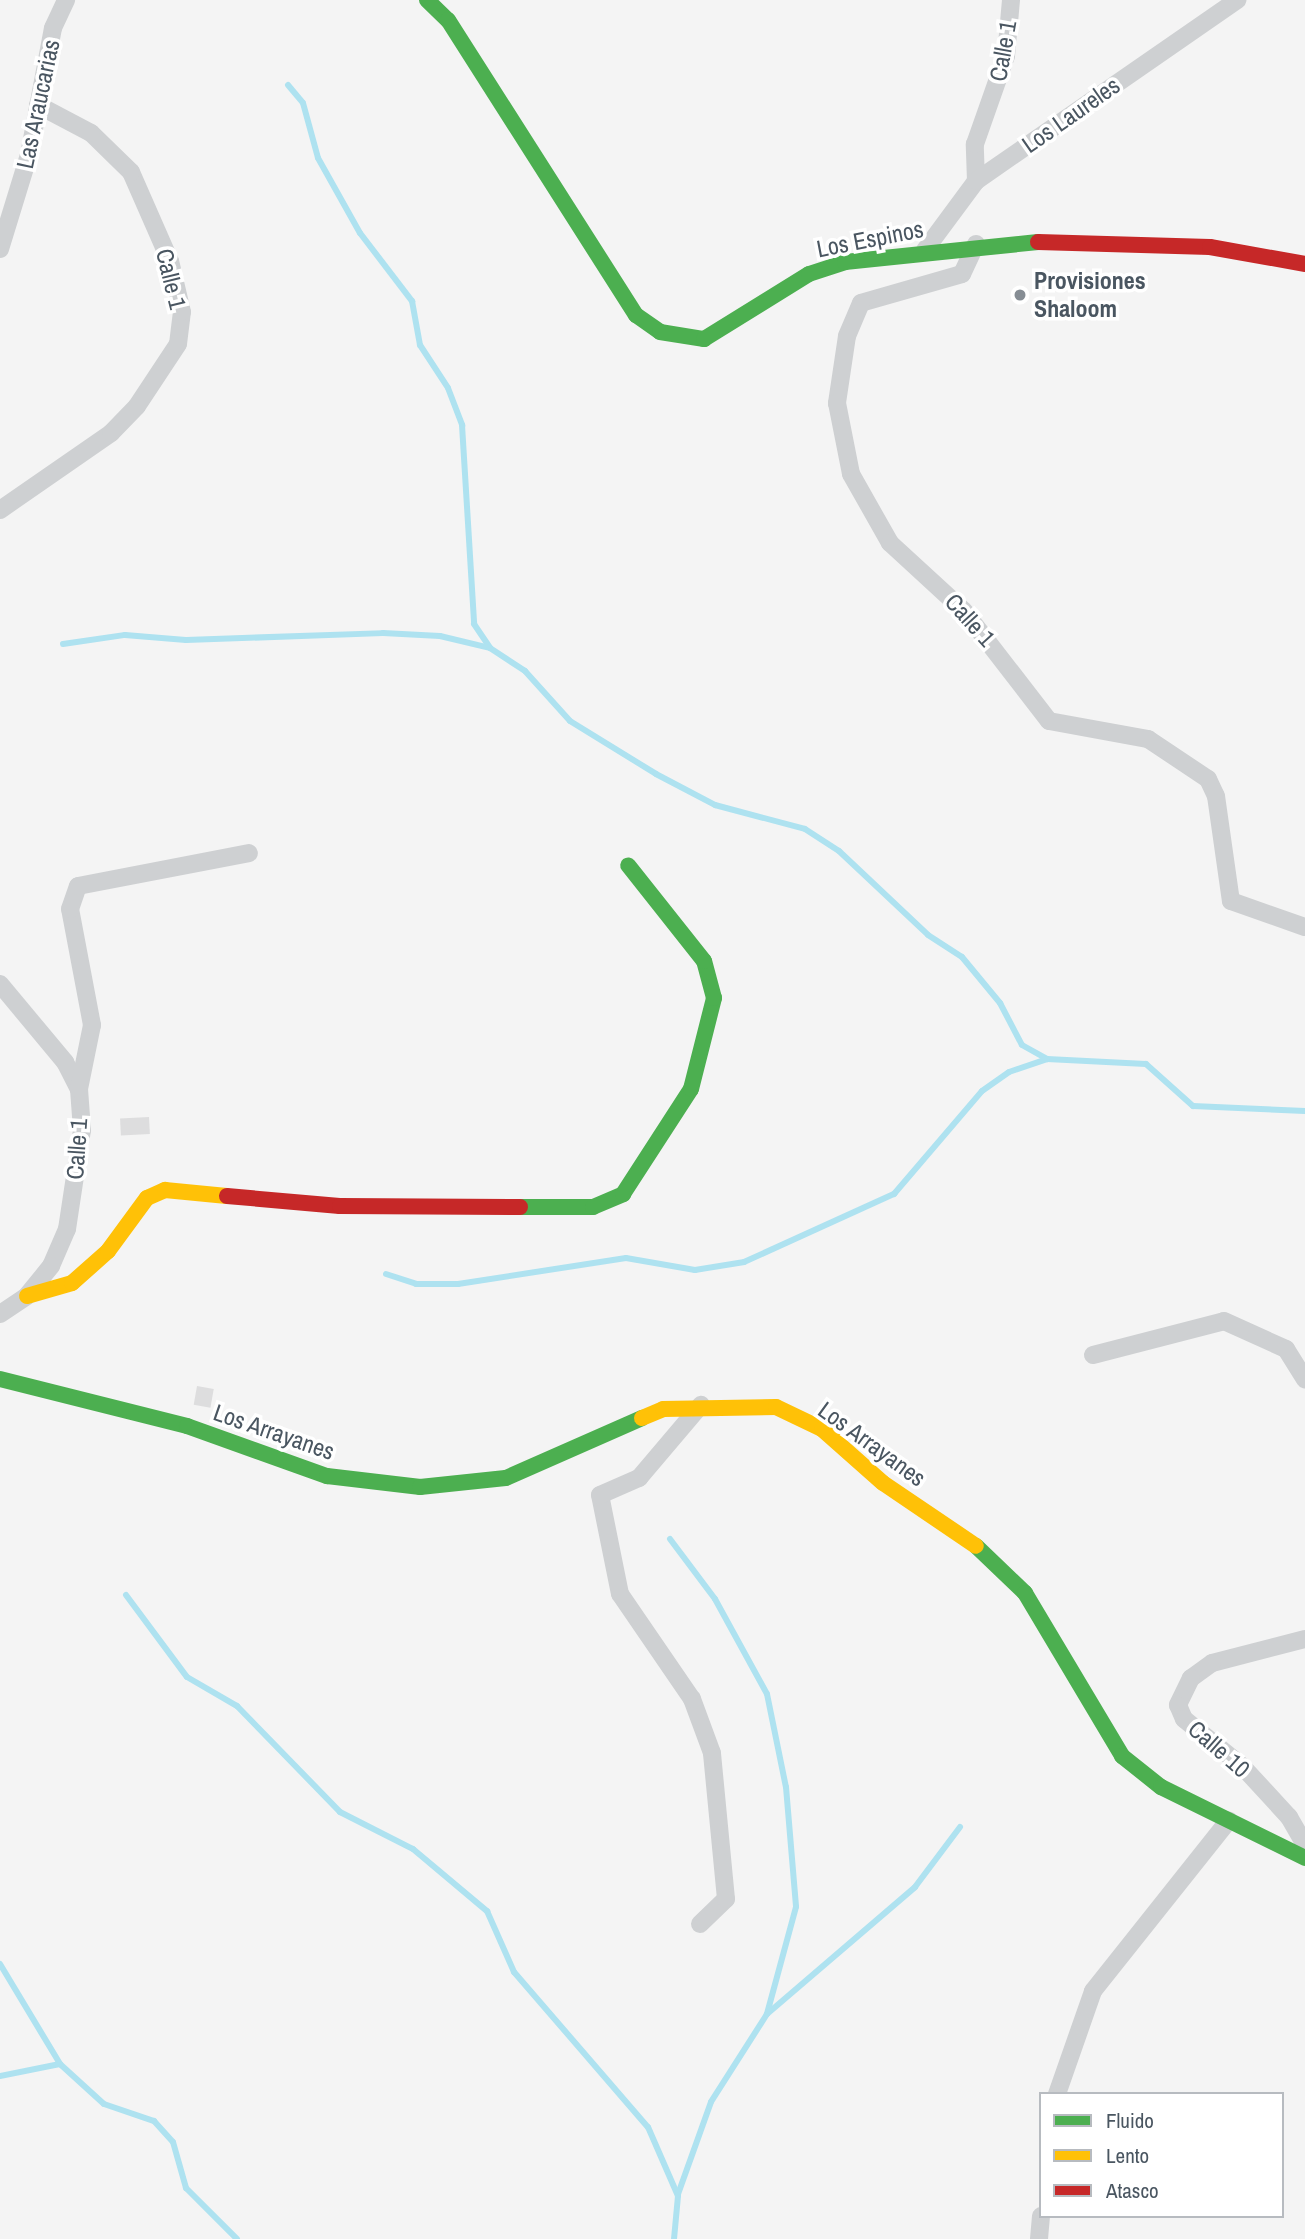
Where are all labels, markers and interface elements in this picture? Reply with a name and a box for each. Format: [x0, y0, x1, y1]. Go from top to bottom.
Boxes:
street label: Calle 1 [984, 18, 1022, 84]
street label: Las Araucarias [10, 36, 66, 172]
street label: Los Laureles [1017, 71, 1125, 159]
street label: Los Espinos [814, 215, 926, 263]
street label: Calle 1 [150, 246, 192, 312]
place label: Provisiones Shaloom [1034, 267, 1146, 323]
marker: Provisiones Shaloom [1012, 287, 1028, 303]
street label: Calle 1 [939, 588, 1001, 652]
street label: Calle 1 [60, 1117, 94, 1181]
street label: Los Arrayanes [812, 1395, 932, 1493]
street label: Los Arrayanes [209, 1398, 339, 1466]
street label: Calle 10 [1182, 1714, 1256, 1784]
legend [1039, 2092, 1284, 2218]
text: Fluido [1106, 2106, 1154, 2135]
text: Lento [1106, 2141, 1149, 2170]
text: Atasco [1106, 2176, 1159, 2205]

